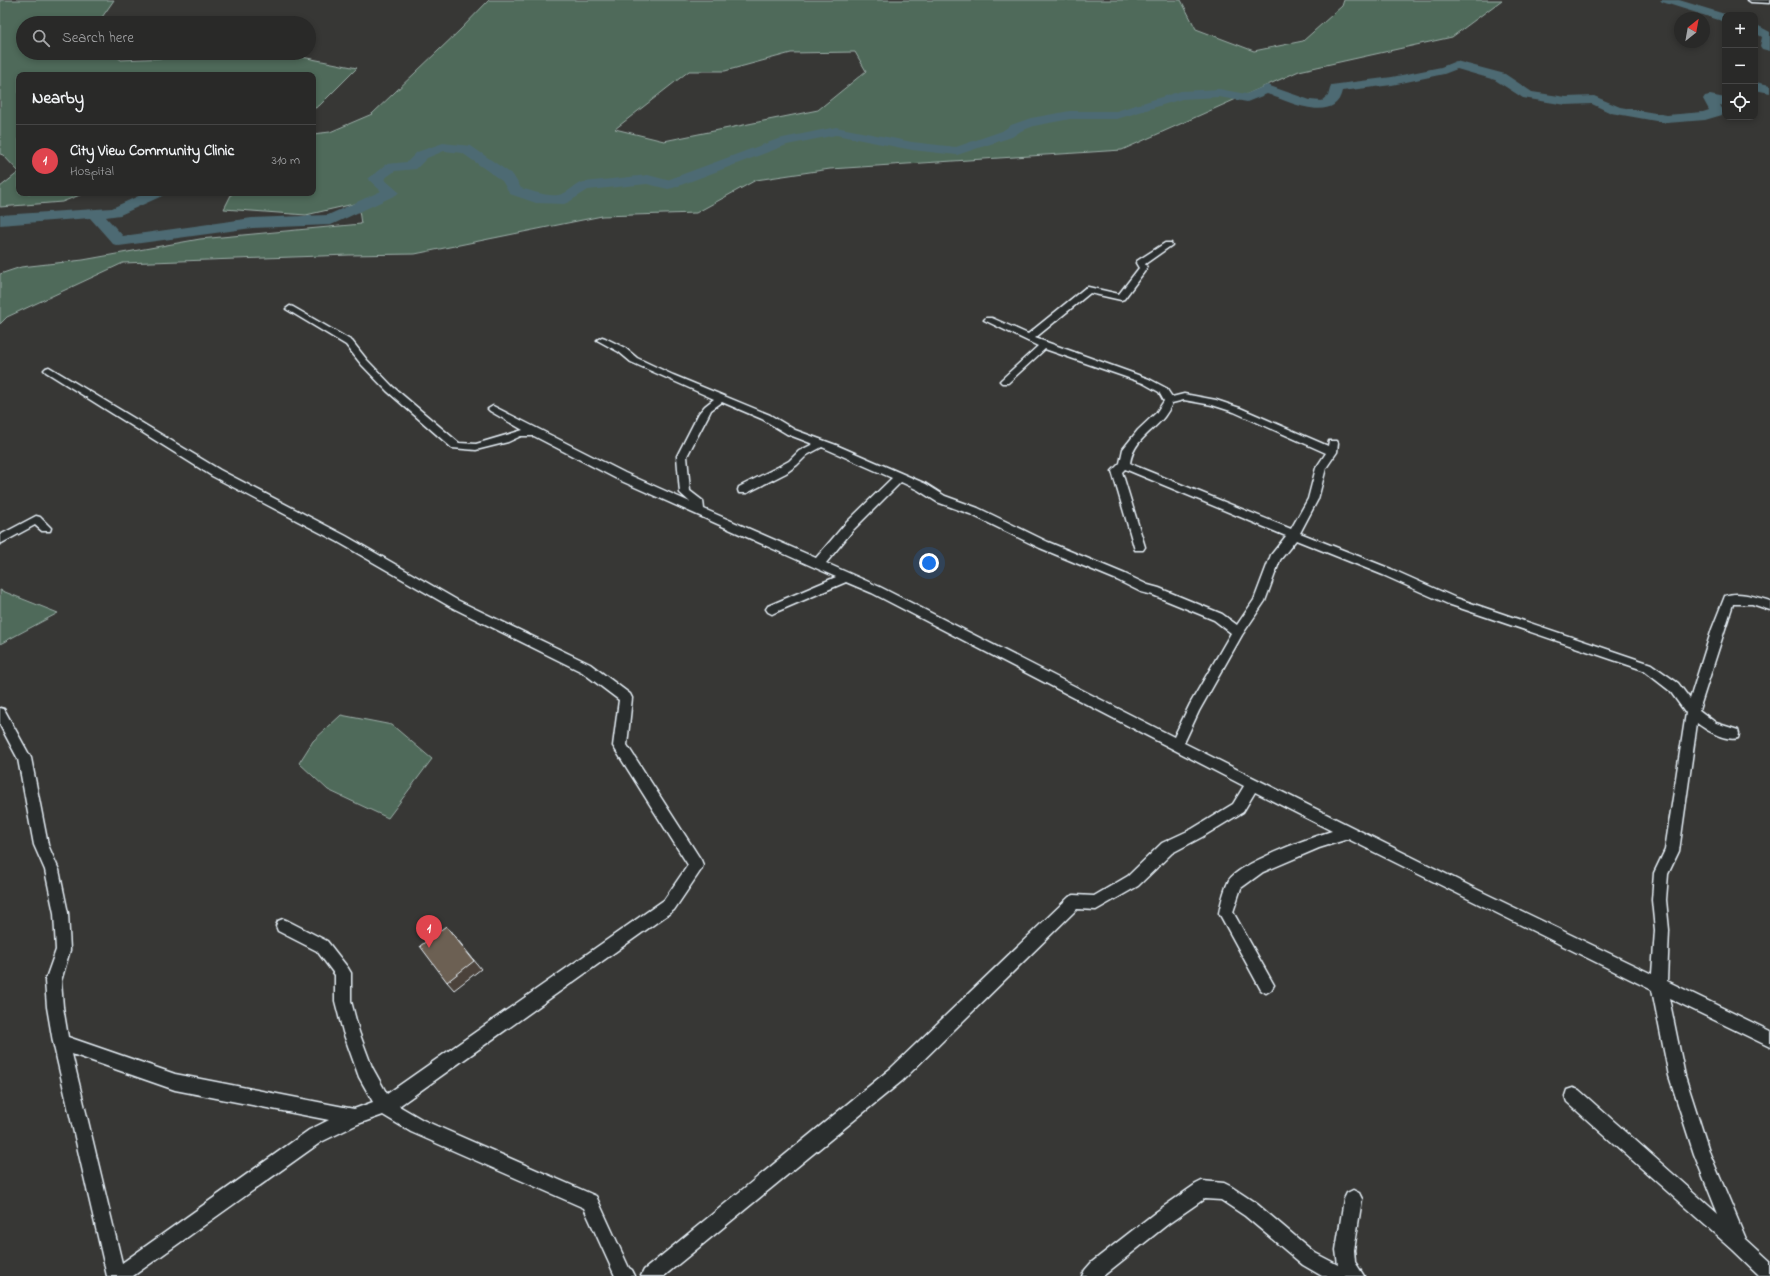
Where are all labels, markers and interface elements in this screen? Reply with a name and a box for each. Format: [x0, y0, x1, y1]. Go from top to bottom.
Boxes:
north arrow [1674, 12, 1710, 48]
map controls [1722, 12, 1758, 120]
button: + [1722, 12, 1758, 48]
search box [16, 16, 316, 60]
icon: search [30, 27, 52, 49]
text: Search here [62, 27, 134, 49]
button: − [1722, 48, 1758, 84]
button: locate [1722, 84, 1758, 120]
text: Nearby [32, 86, 84, 111]
text: City View Community Clinic [70, 140, 234, 162]
text: 1 [43, 151, 47, 170]
text: 310 m [272, 151, 300, 170]
text: Hospital [70, 162, 114, 181]
your location [919, 553, 939, 573]
pin: 1 [416, 915, 442, 948]

